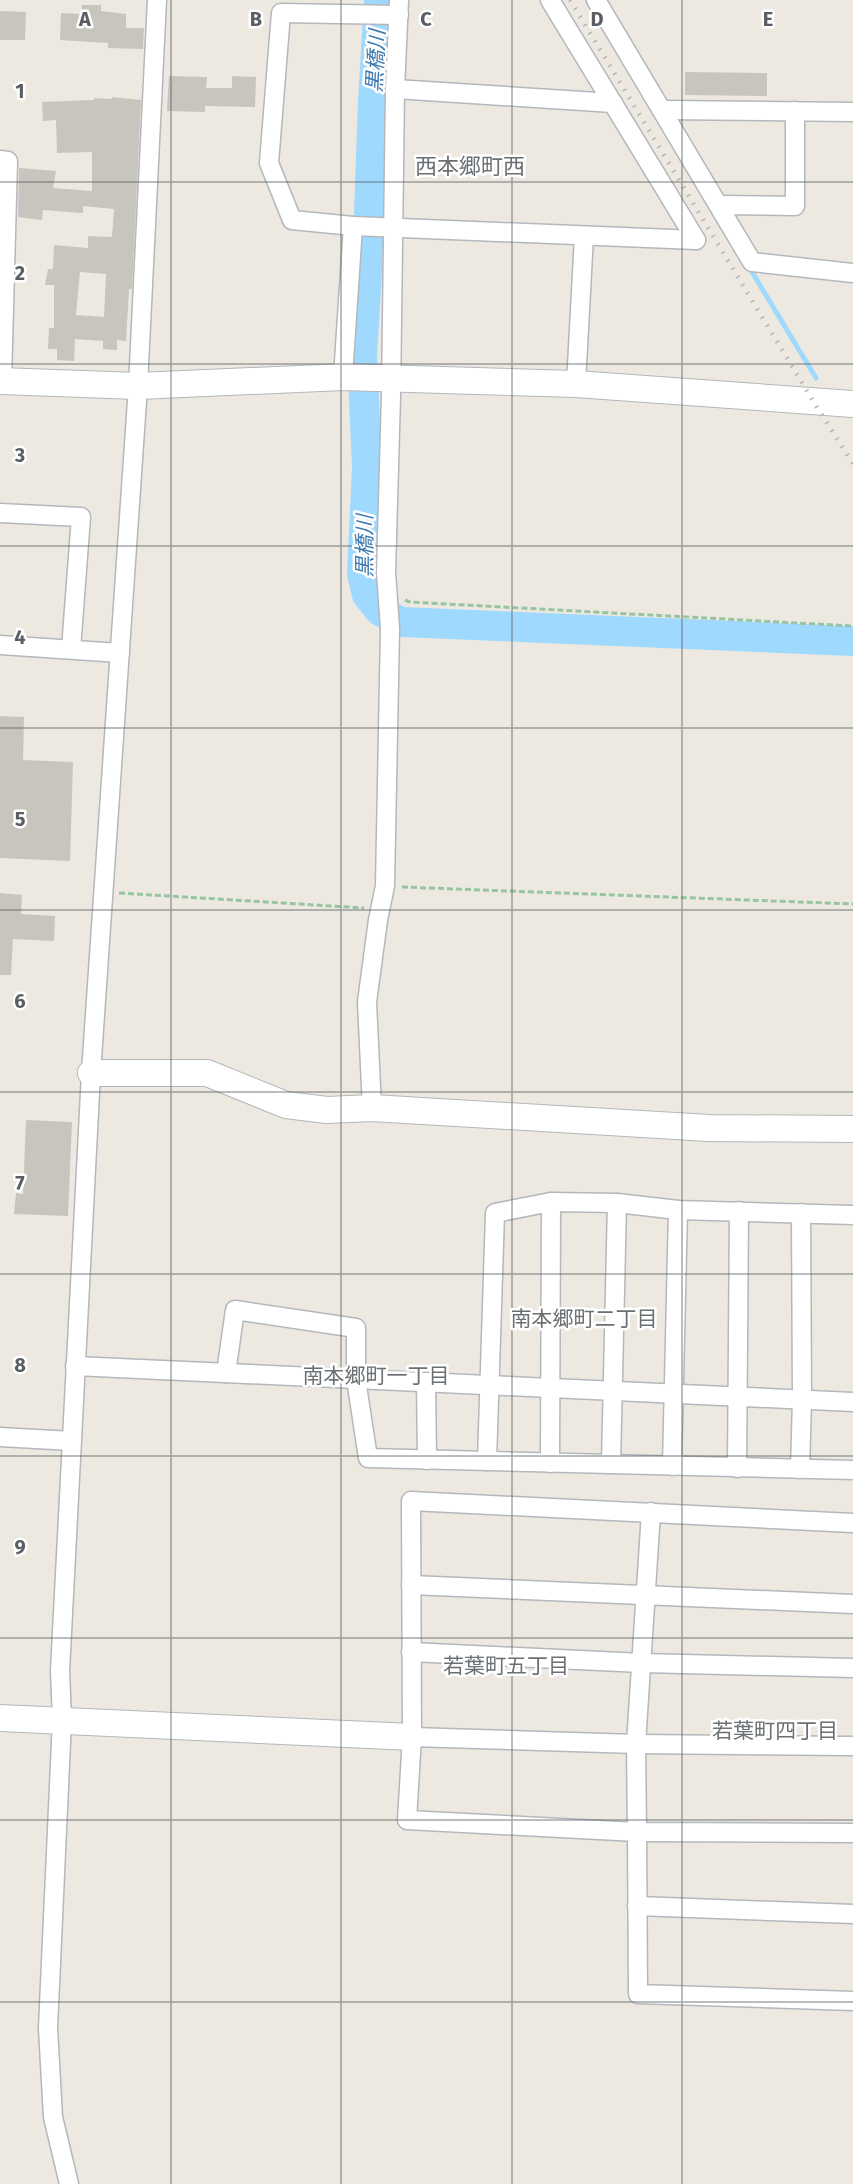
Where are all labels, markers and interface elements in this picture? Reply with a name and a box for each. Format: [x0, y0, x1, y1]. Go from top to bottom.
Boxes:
text: A [78, 7, 92, 31]
text: B [250, 7, 262, 31]
text: C [420, 7, 432, 31]
text: D [590, 7, 604, 31]
text: E [763, 7, 773, 31]
water label: 黒橋川 [361, 27, 391, 93]
text: 1 [15, 79, 25, 103]
district label: 西本郷町西 [415, 153, 525, 180]
text: 2 [15, 261, 25, 285]
text: 3 [14, 443, 25, 467]
water label: 黒橋川 [352, 513, 378, 578]
text: 4 [14, 625, 26, 649]
text: 5 [15, 807, 26, 831]
text: 6 [14, 989, 26, 1013]
text: 7 [15, 1171, 25, 1195]
district label: 南本郷町二丁目 [511, 1306, 658, 1332]
text: 8 [14, 1353, 26, 1377]
district label: 南本郷町一丁目 [303, 1363, 450, 1389]
text: 9 [14, 1535, 26, 1559]
district label: 若葉町五丁目 [443, 1653, 569, 1679]
district label: 若葉町四丁目 [712, 1718, 838, 1744]

